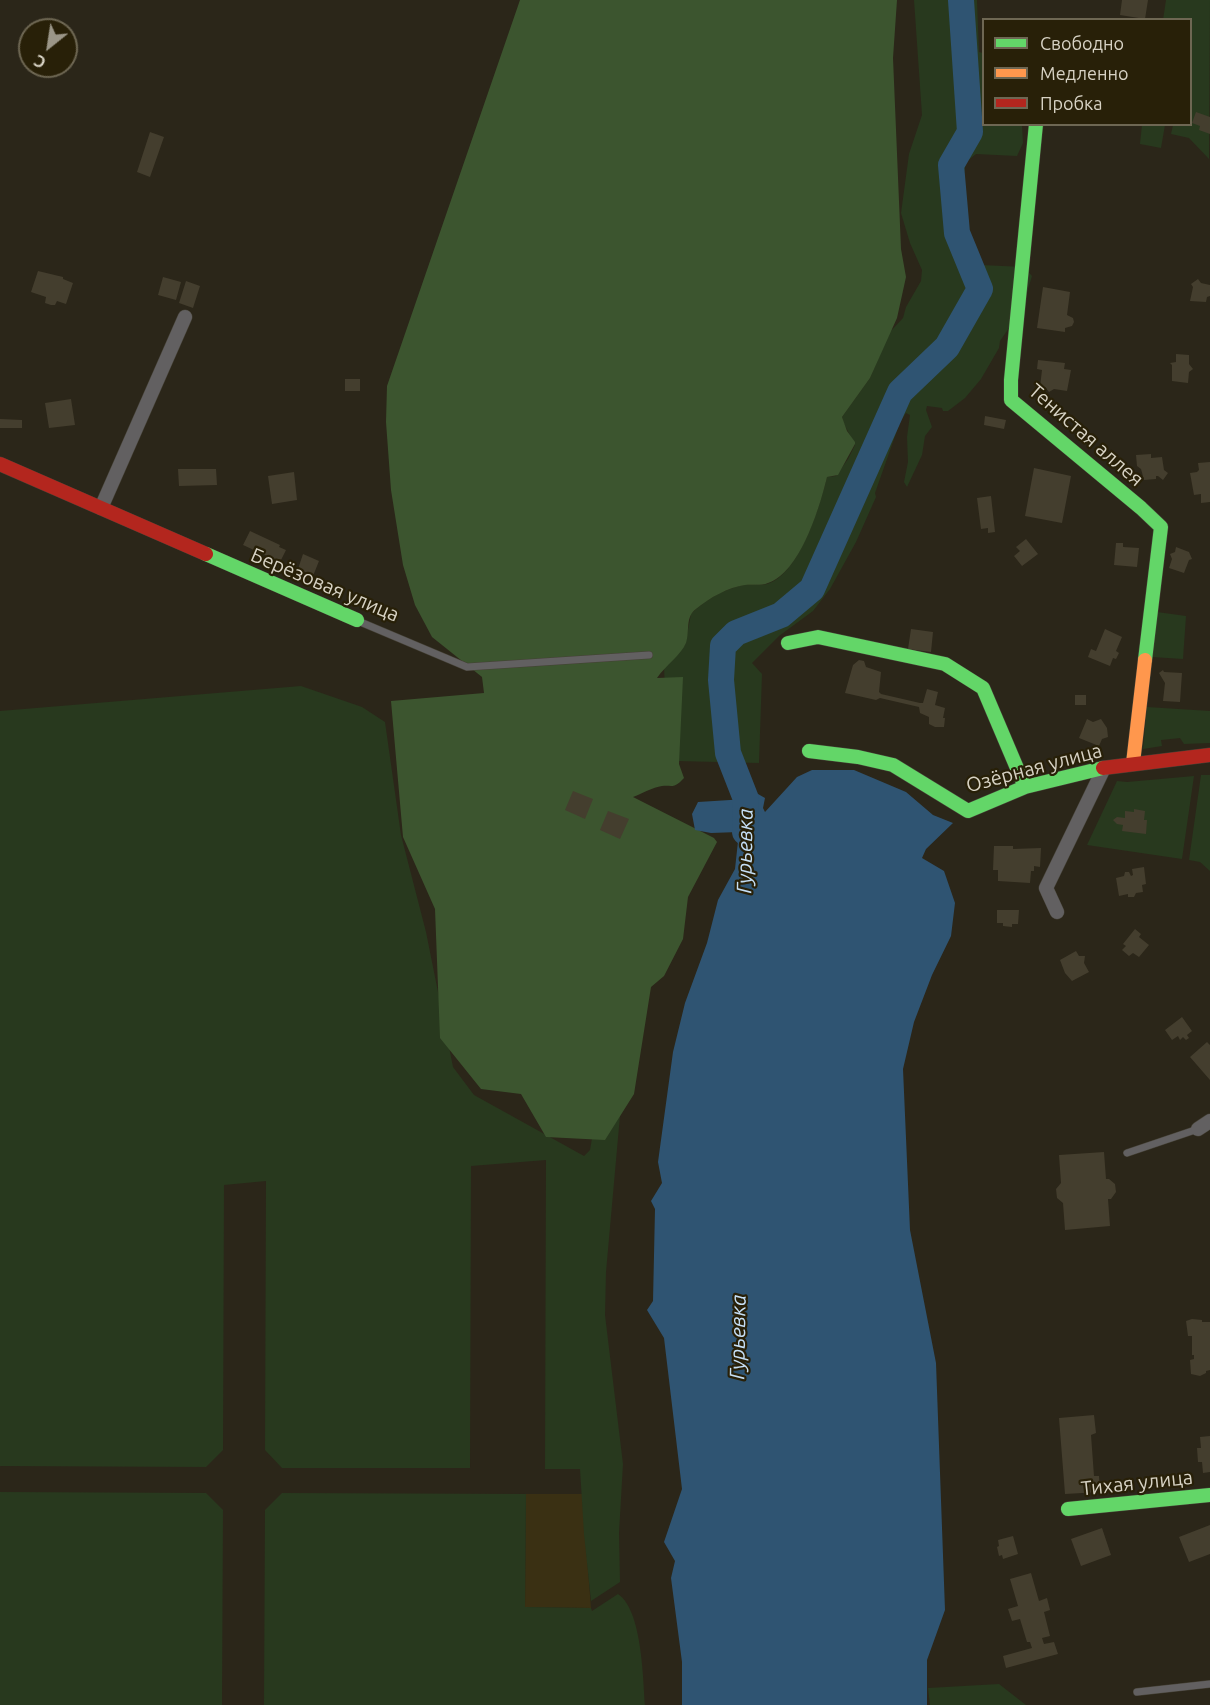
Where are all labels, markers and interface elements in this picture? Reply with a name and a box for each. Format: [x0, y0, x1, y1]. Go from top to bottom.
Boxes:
north arrow [18, 18, 78, 78]
legend [982, 18, 1192, 126]
text: Свободно [1040, 33, 1124, 53]
text: С [31, 52, 49, 72]
text: Медленно [1040, 63, 1129, 83]
text: Пробка [1040, 93, 1103, 113]
street label: Тенистая аллея [1024, 379, 1148, 491]
street label: Берёзовая улица [247, 543, 403, 627]
street label: Озёрная улица [963, 738, 1105, 798]
water label: Гурьевка [732, 808, 758, 894]
water label: Гурьевка [725, 1294, 751, 1380]
street label: Тихая улица [1080, 1465, 1194, 1501]

